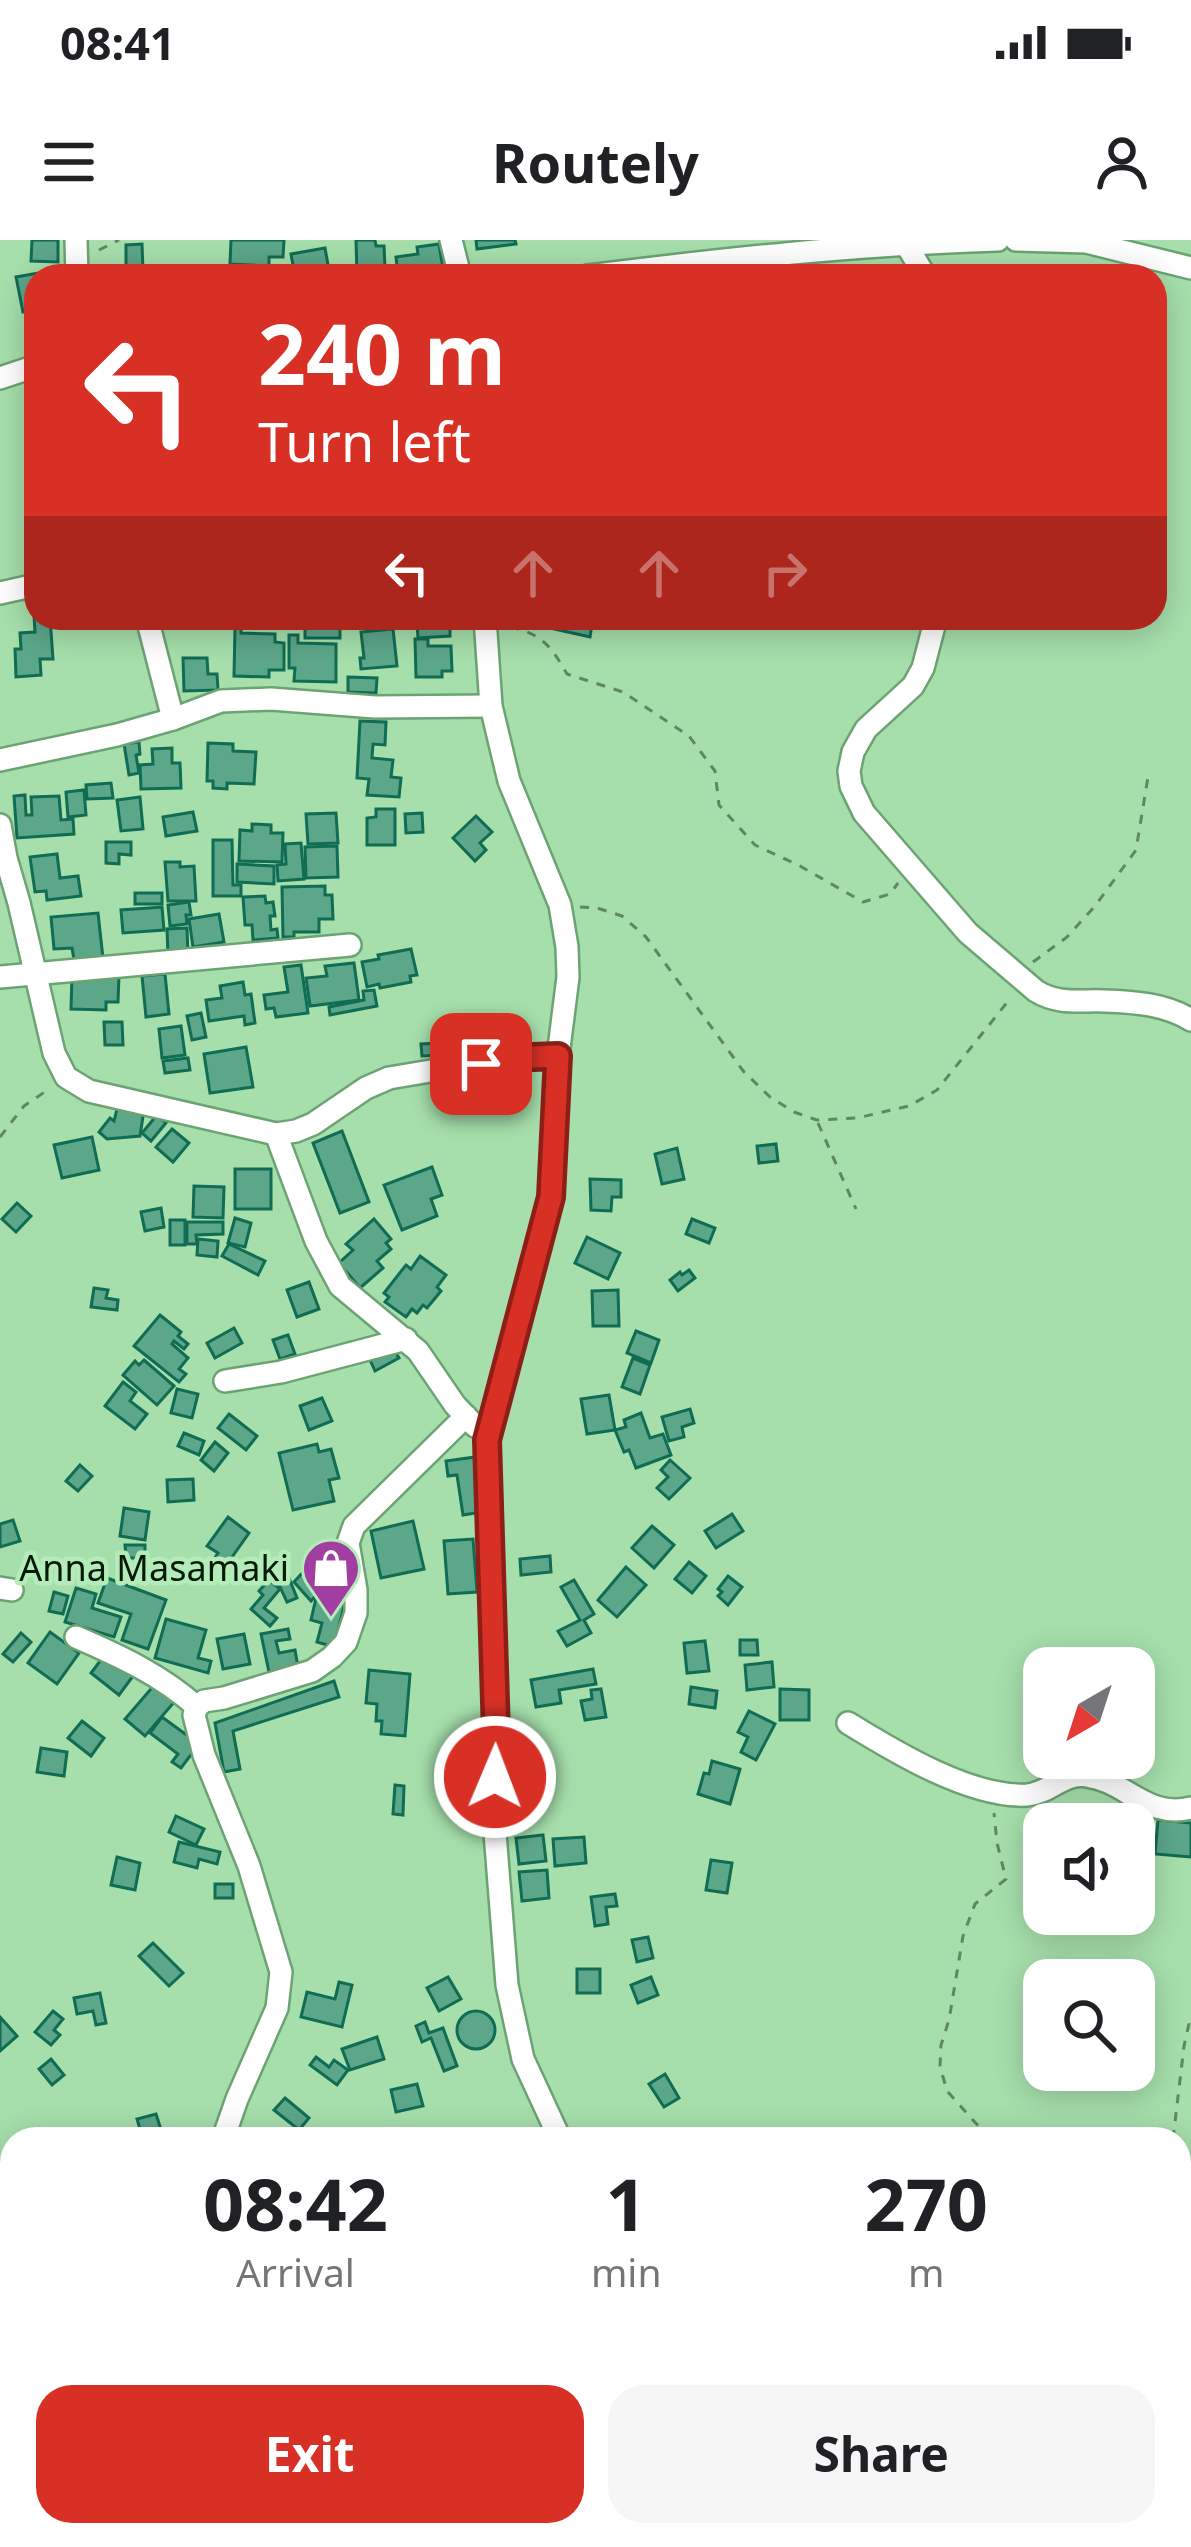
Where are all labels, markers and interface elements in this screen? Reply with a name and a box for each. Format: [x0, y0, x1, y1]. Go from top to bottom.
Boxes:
text: 08:41 [60, 12, 176, 73]
text: Routely [492, 125, 699, 199]
icon: menu [36, 129, 102, 195]
icon: person [1089, 129, 1155, 195]
text: 240 m [258, 295, 506, 410]
icon: left [60, 312, 216, 468]
text: Turn left [258, 404, 471, 478]
icon: left [374, 540, 440, 606]
icon: ahead [500, 540, 566, 606]
icon: ahead [626, 540, 692, 606]
icon: right [752, 540, 818, 606]
pin [430, 1013, 532, 1115]
icon: arrive [448, 1031, 514, 1097]
shop icon: Anna Masamaki [300, 1537, 362, 1619]
place label: Anna Masamaki [19, 1543, 289, 1592]
north arrow [1023, 1647, 1155, 1779]
map controls [1023, 1647, 1155, 2091]
position arrow [432, 1714, 558, 1840]
button: sound [1023, 1803, 1155, 1935]
button: search [1023, 1959, 1155, 2091]
text: 08:42 [203, 2154, 388, 2252]
text: 1 [606, 2154, 647, 2252]
text: 270 [864, 2154, 988, 2252]
text: Arrival [236, 2245, 355, 2298]
text: min [591, 2245, 662, 2298]
text: m [908, 2245, 944, 2298]
button: Exit [36, 2385, 584, 2523]
button: Share [608, 2385, 1155, 2523]

